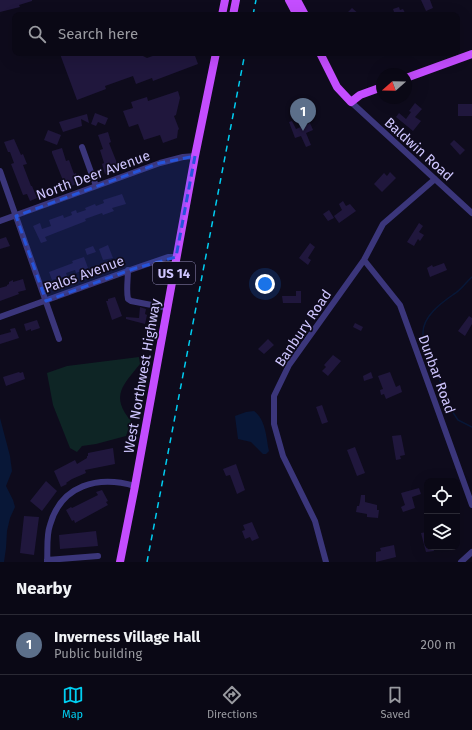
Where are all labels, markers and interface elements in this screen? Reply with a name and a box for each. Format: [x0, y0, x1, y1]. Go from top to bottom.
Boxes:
search box [12, 12, 460, 56]
icon: search [26, 23, 48, 45]
text: Search here [58, 25, 138, 43]
north arrow [376, 68, 412, 104]
pin: 1 [290, 98, 316, 131]
street label: Baldwin Road [381, 114, 457, 185]
street label: North Deer Avenue [34, 147, 152, 204]
street label: Palos Avenue [42, 252, 126, 297]
road number: US 14 [153, 262, 195, 284]
your location [255, 274, 275, 294]
street label: Banbury Road [271, 287, 335, 370]
street label: West Northwest Highway [121, 297, 165, 455]
street label: Dunbar Road [414, 332, 459, 416]
map controls [424, 478, 460, 550]
button: locate [424, 478, 460, 514]
button: layers [424, 514, 460, 550]
text: Nearby [16, 578, 71, 599]
text: Inverness Village Hall [54, 628, 200, 646]
text: 1 [26, 637, 32, 652]
text: 200 m [420, 637, 456, 652]
text: Public building [54, 646, 142, 661]
tab: Map [62, 684, 84, 721]
tab: Directions [207, 684, 257, 721]
tab: Saved [381, 684, 410, 721]

